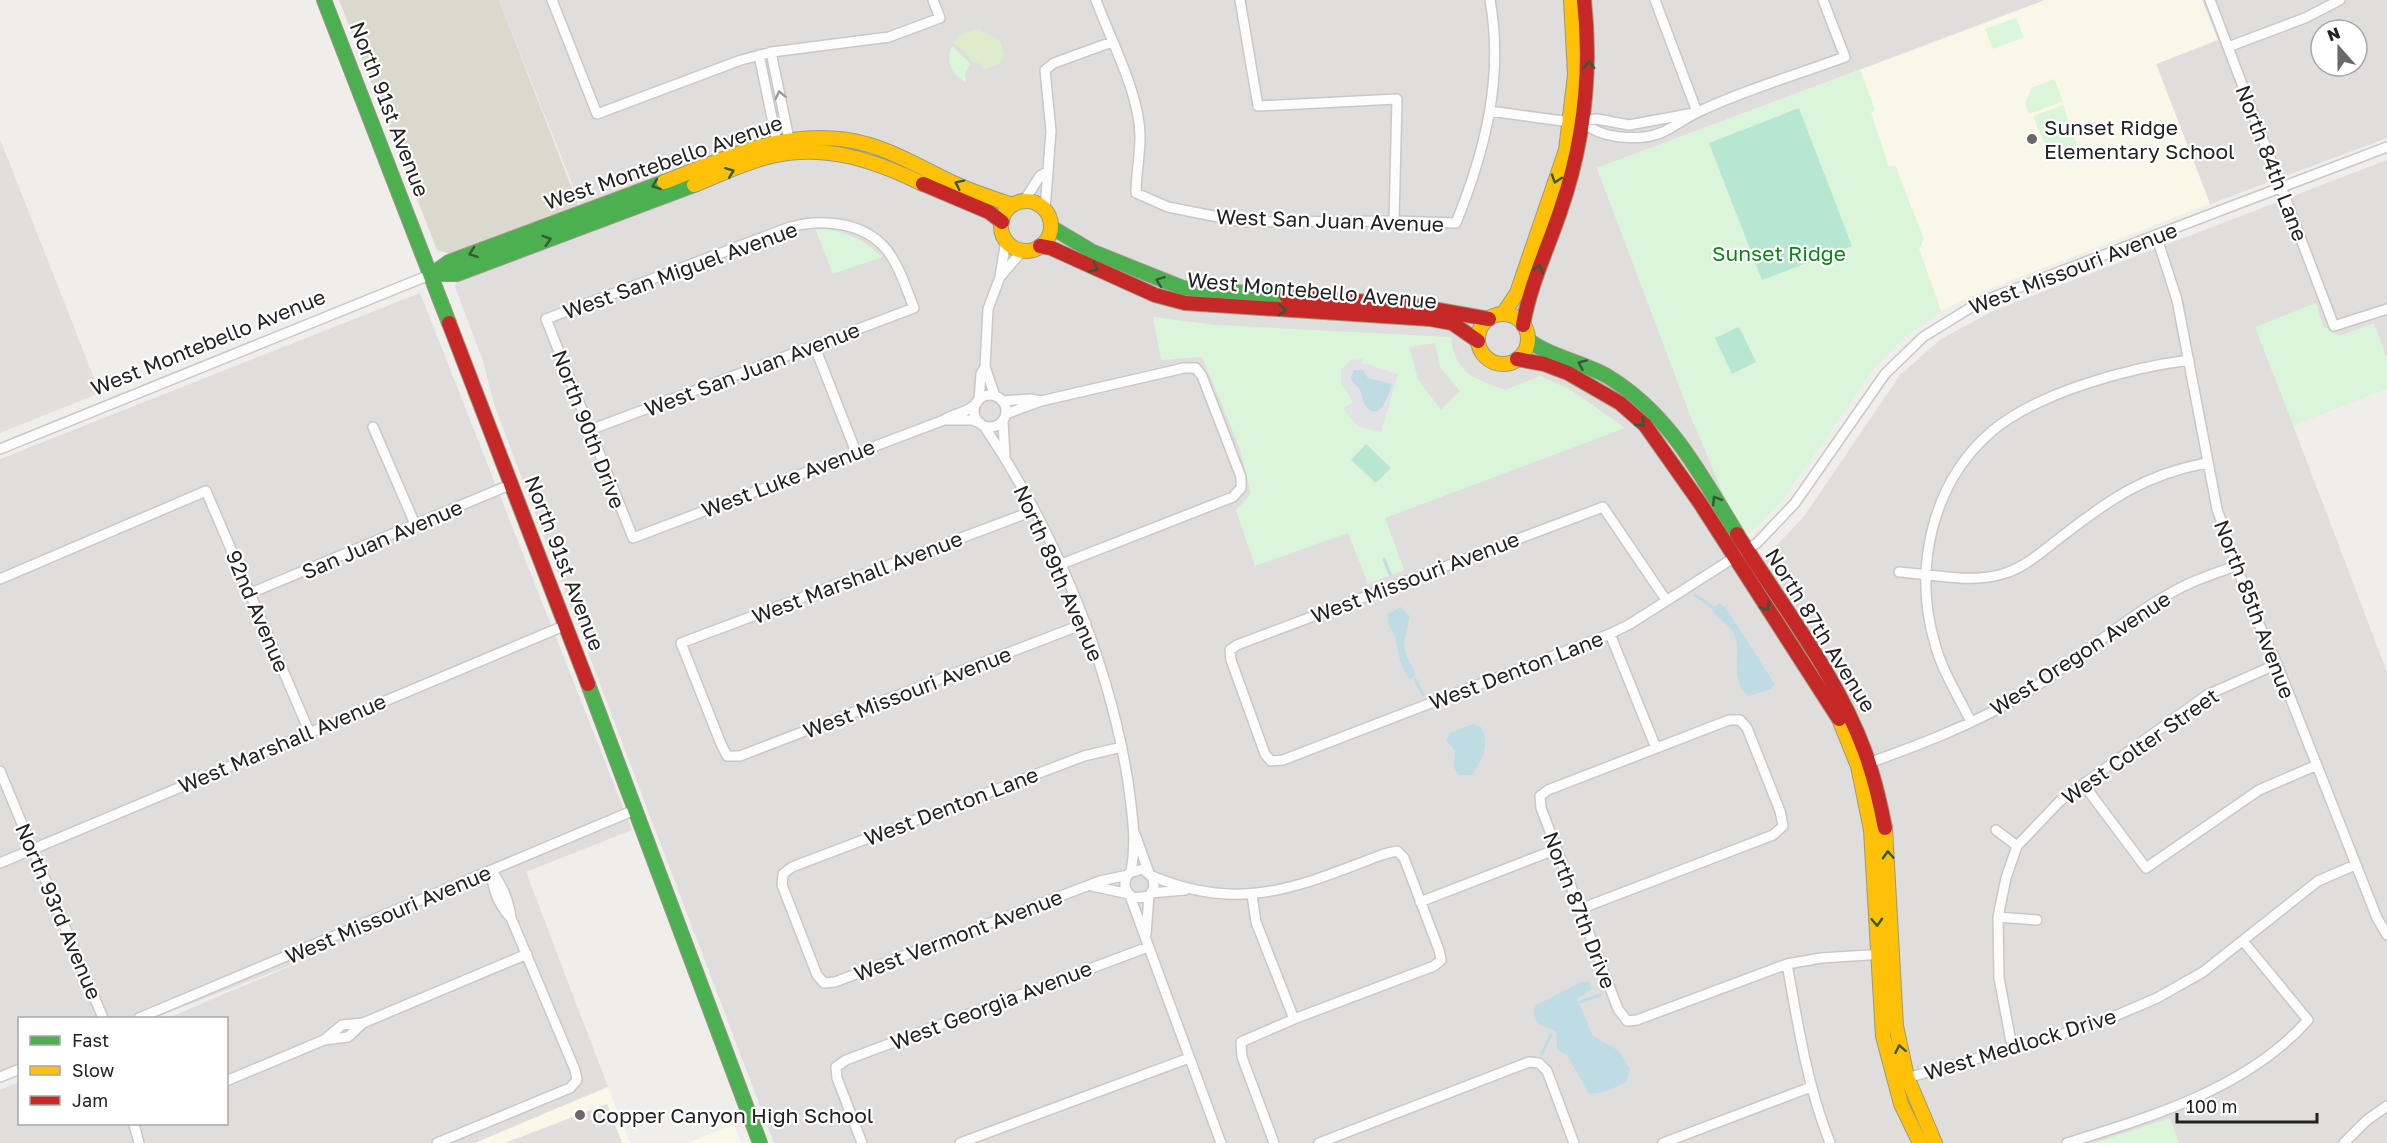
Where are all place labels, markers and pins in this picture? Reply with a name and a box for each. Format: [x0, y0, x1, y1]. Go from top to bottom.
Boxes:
place label: Sunset Ridge Elementary School [2044, 114, 2235, 164]
marker: Sunset Ridge Elementary School [2025, 132, 2039, 146]
place label: Copper Canyon High School [592, 1102, 873, 1128]
marker: Copper Canyon High School [573, 1108, 587, 1122]

